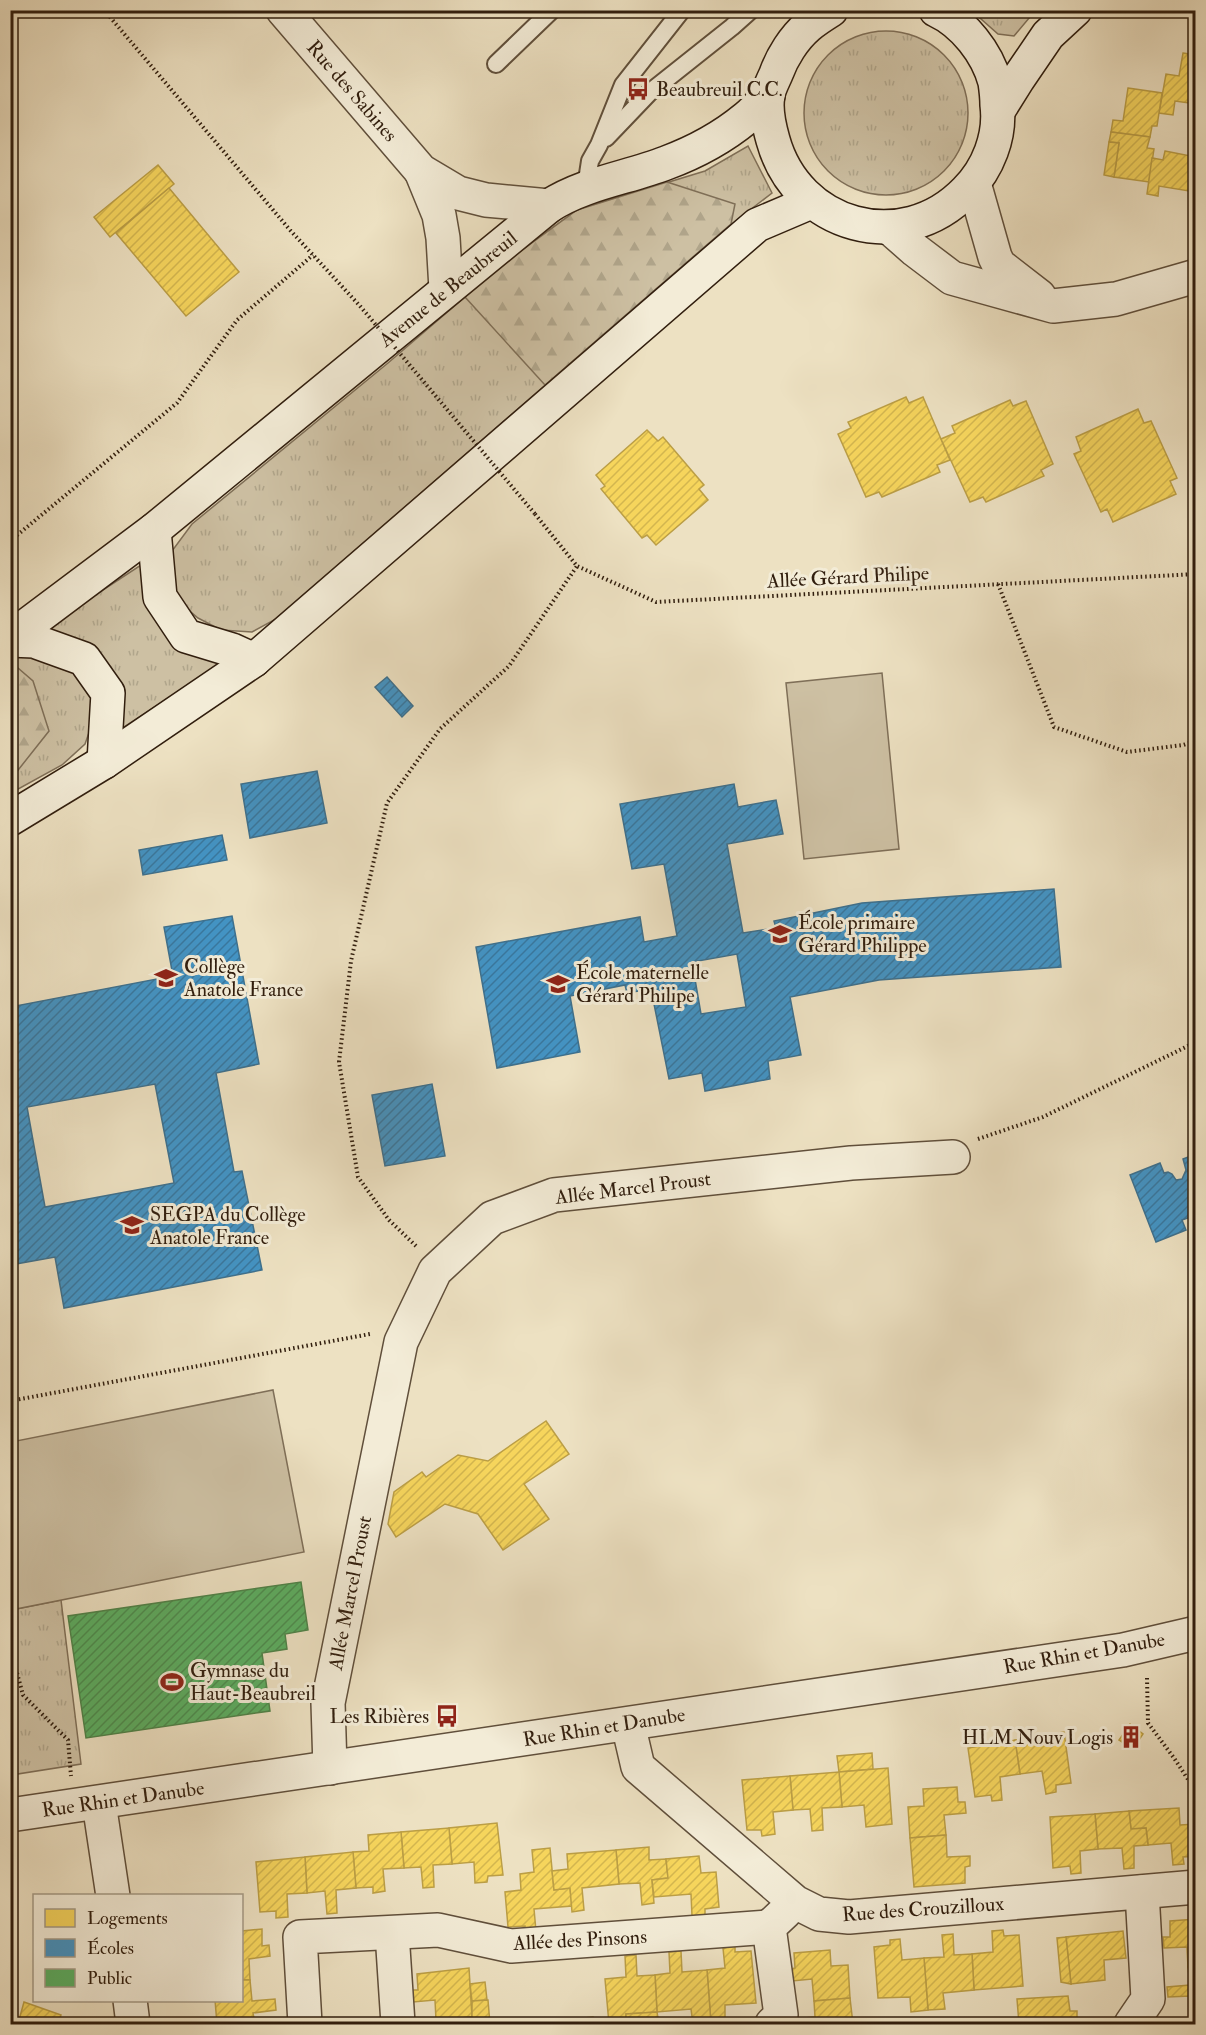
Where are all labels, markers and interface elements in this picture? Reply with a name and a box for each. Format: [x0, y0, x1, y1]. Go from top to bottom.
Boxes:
street label: Rue des Sabines [301, 35, 403, 147]
bus stop icon: Beaubreuil C.C. [625, 76, 651, 102]
place label: Beaubreuil C.C. [656, 77, 783, 102]
street label: Avenue de Beaubreuil [373, 226, 522, 353]
street label: Allée Gérard Philipe [765, 560, 930, 595]
place label: École primaire Gérard Philippe [798, 909, 927, 959]
school or university icon: École primaire Gérard Philippe [767, 921, 793, 947]
place label: Collège Anatole France [183, 954, 303, 1002]
place label: École maternelle Gérard Philipe [576, 959, 709, 1009]
school or university icon: Collège Anatole France [153, 965, 179, 991]
school or university icon: École maternelle Gérard Philipe [545, 971, 571, 997]
street label: Allée Marcel Proust [553, 1166, 713, 1210]
place label: SEGPA du Collège Anatole France [149, 1202, 306, 1250]
school or university icon: SEGPA du Collège Anatole France [119, 1212, 145, 1238]
street label: Allée Marcel Proust [323, 1513, 377, 1673]
street label: Rue Rhin et Danube [1001, 1626, 1167, 1680]
place label: Gymnase du Haut-Beaubreil [190, 1658, 316, 1706]
sports icon: Gymnase du Haut-Beaubreil [159, 1669, 185, 1695]
street label: Rue Rhin et Danube [521, 1702, 687, 1752]
bus stop icon: Les Ribières [434, 1703, 460, 1729]
place label: Les Ribières [330, 1704, 429, 1729]
building icon: HLM Nouv Logis [1118, 1724, 1144, 1750]
place label: HLM Nouv Logis [962, 1725, 1113, 1750]
street label: Rue Rhin et Danube [40, 1775, 206, 1823]
street label: Rue des Crouzilloux [841, 1891, 1005, 1927]
legend [33, 1894, 243, 2002]
text: Logements [87, 1907, 168, 1930]
street label: Allée des Pinsons [511, 1924, 648, 1956]
text: Écoles [87, 1937, 134, 1960]
text: Public [87, 1967, 132, 1990]

